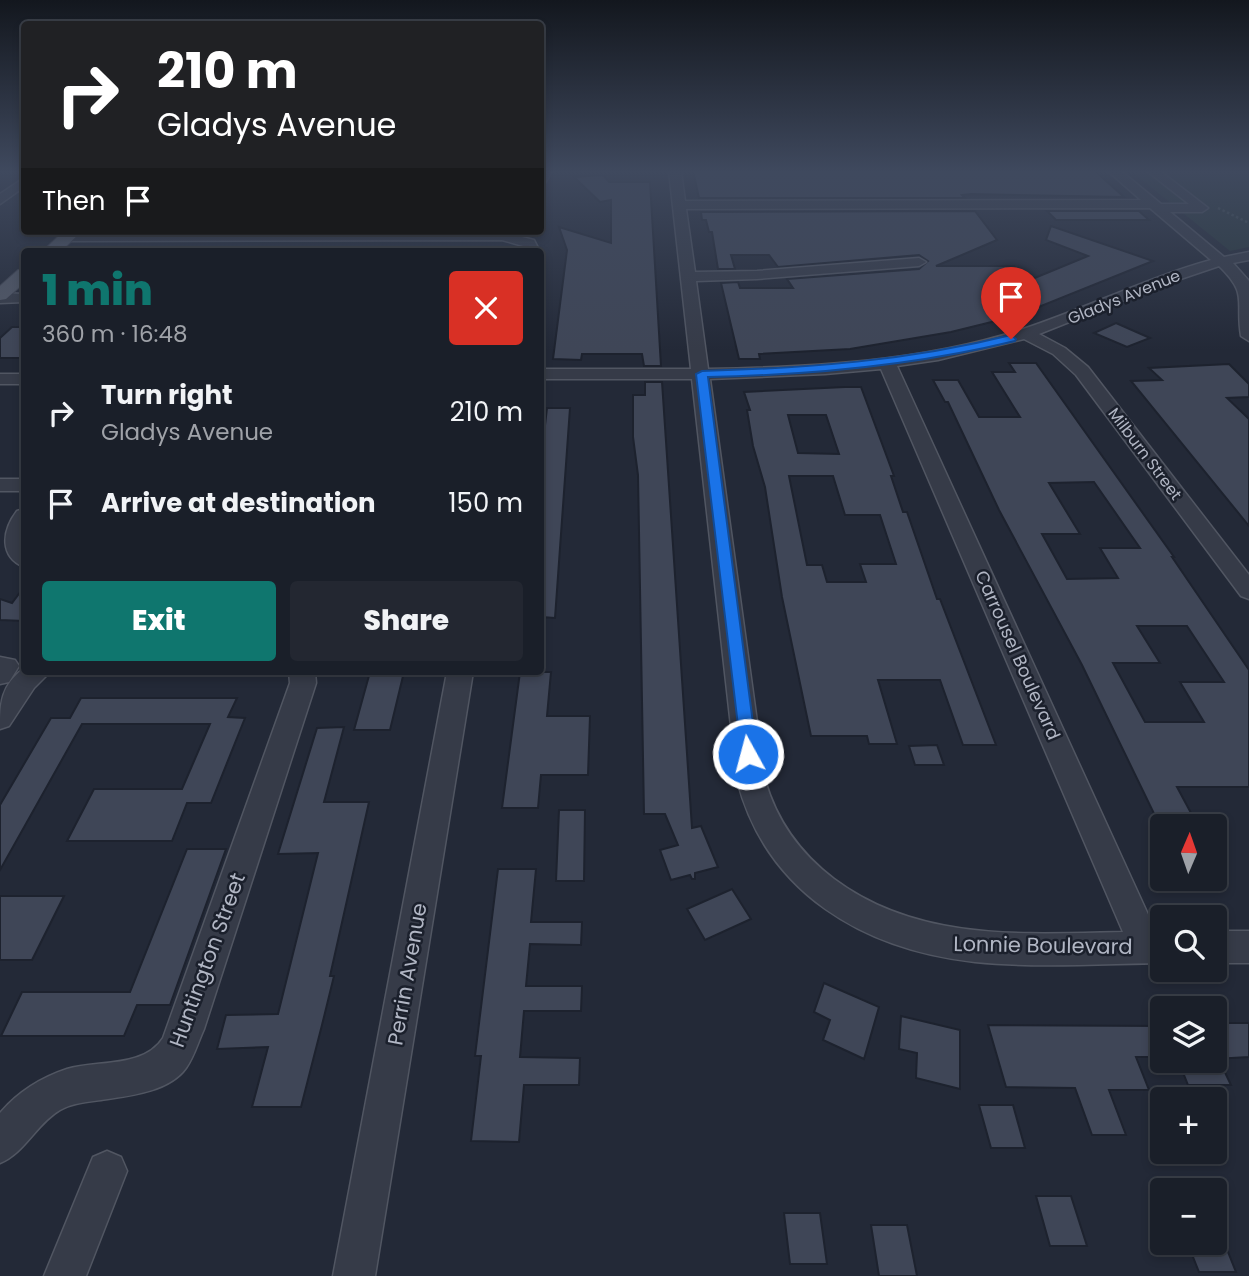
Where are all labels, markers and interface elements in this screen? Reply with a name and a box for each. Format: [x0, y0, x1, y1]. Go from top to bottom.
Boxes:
text: 210 m [157, 37, 298, 105]
icon: right [42, 49, 133, 140]
text: Gladys Avenue [157, 102, 396, 147]
icon: arrive [119, 182, 157, 220]
text: Then [42, 183, 105, 219]
text: 1 min [42, 261, 153, 320]
street label: Gladys Avenue [1064, 264, 1184, 330]
pin [981, 267, 1041, 339]
button: close [449, 271, 523, 345]
icon: arrive [992, 278, 1030, 316]
text: 360 m · 16:48 [42, 318, 187, 350]
text: Turn right [101, 377, 233, 413]
icon: right [42, 394, 80, 432]
text: 210 m [450, 394, 523, 430]
street label: Milburn Street [1103, 403, 1187, 505]
text: Gladys Avenue [101, 416, 273, 448]
icon: arrive [42, 485, 80, 523]
text: Arrive at destination [101, 485, 376, 521]
text: 150 m [448, 485, 523, 521]
street label: Carrousel Boulevard [969, 566, 1067, 744]
button: Exit [42, 581, 276, 661]
button: Share [290, 581, 523, 661]
position arrow [711, 717, 785, 791]
north arrow [1150, 814, 1227, 891]
map controls [1150, 814, 1227, 1255]
street label: Huntington Street [162, 869, 252, 1051]
street label: Perrin Avenue [380, 901, 434, 1047]
button: search [1150, 905, 1227, 982]
street label: Lonnie Boulevard [953, 929, 1133, 961]
button: layers [1150, 996, 1227, 1073]
button: + [1150, 1087, 1227, 1164]
button: − [1150, 1178, 1227, 1255]

